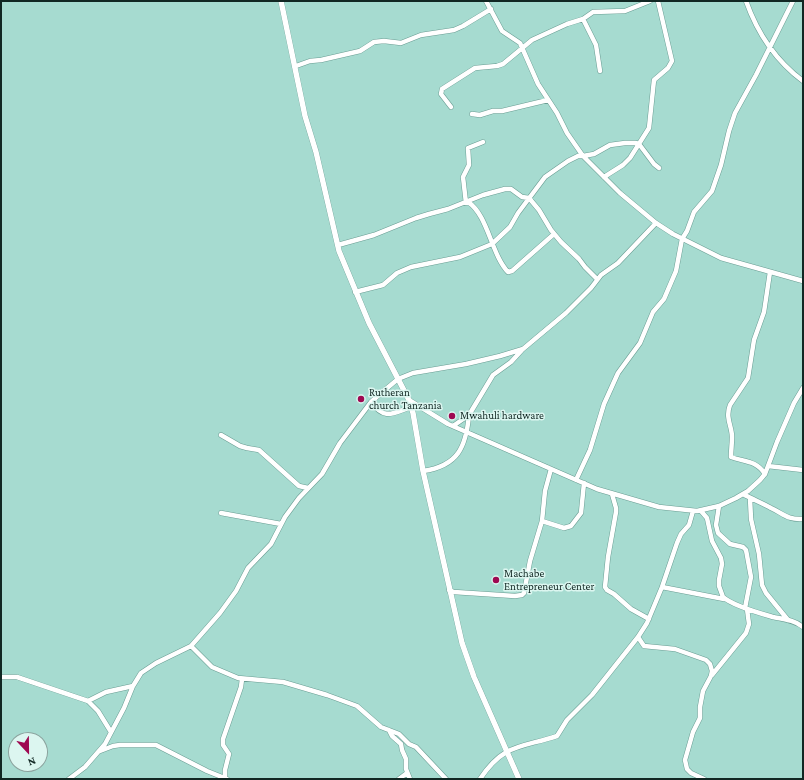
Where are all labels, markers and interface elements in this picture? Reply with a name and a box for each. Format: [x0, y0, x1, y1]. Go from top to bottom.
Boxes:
place label: Rutheran church Tanzania [369, 386, 442, 412]
marker: Rutheran church Tanzania [356, 394, 366, 404]
place label: Mwahuli hardware [460, 409, 544, 423]
marker: Mwahuli hardware [447, 411, 457, 421]
place label: Machabe Entrepreneur Center [504, 567, 594, 593]
marker: Machabe Entrepreneur Center [491, 575, 501, 585]
north arrow [8, 732, 48, 772]
text: N [26, 755, 38, 769]

